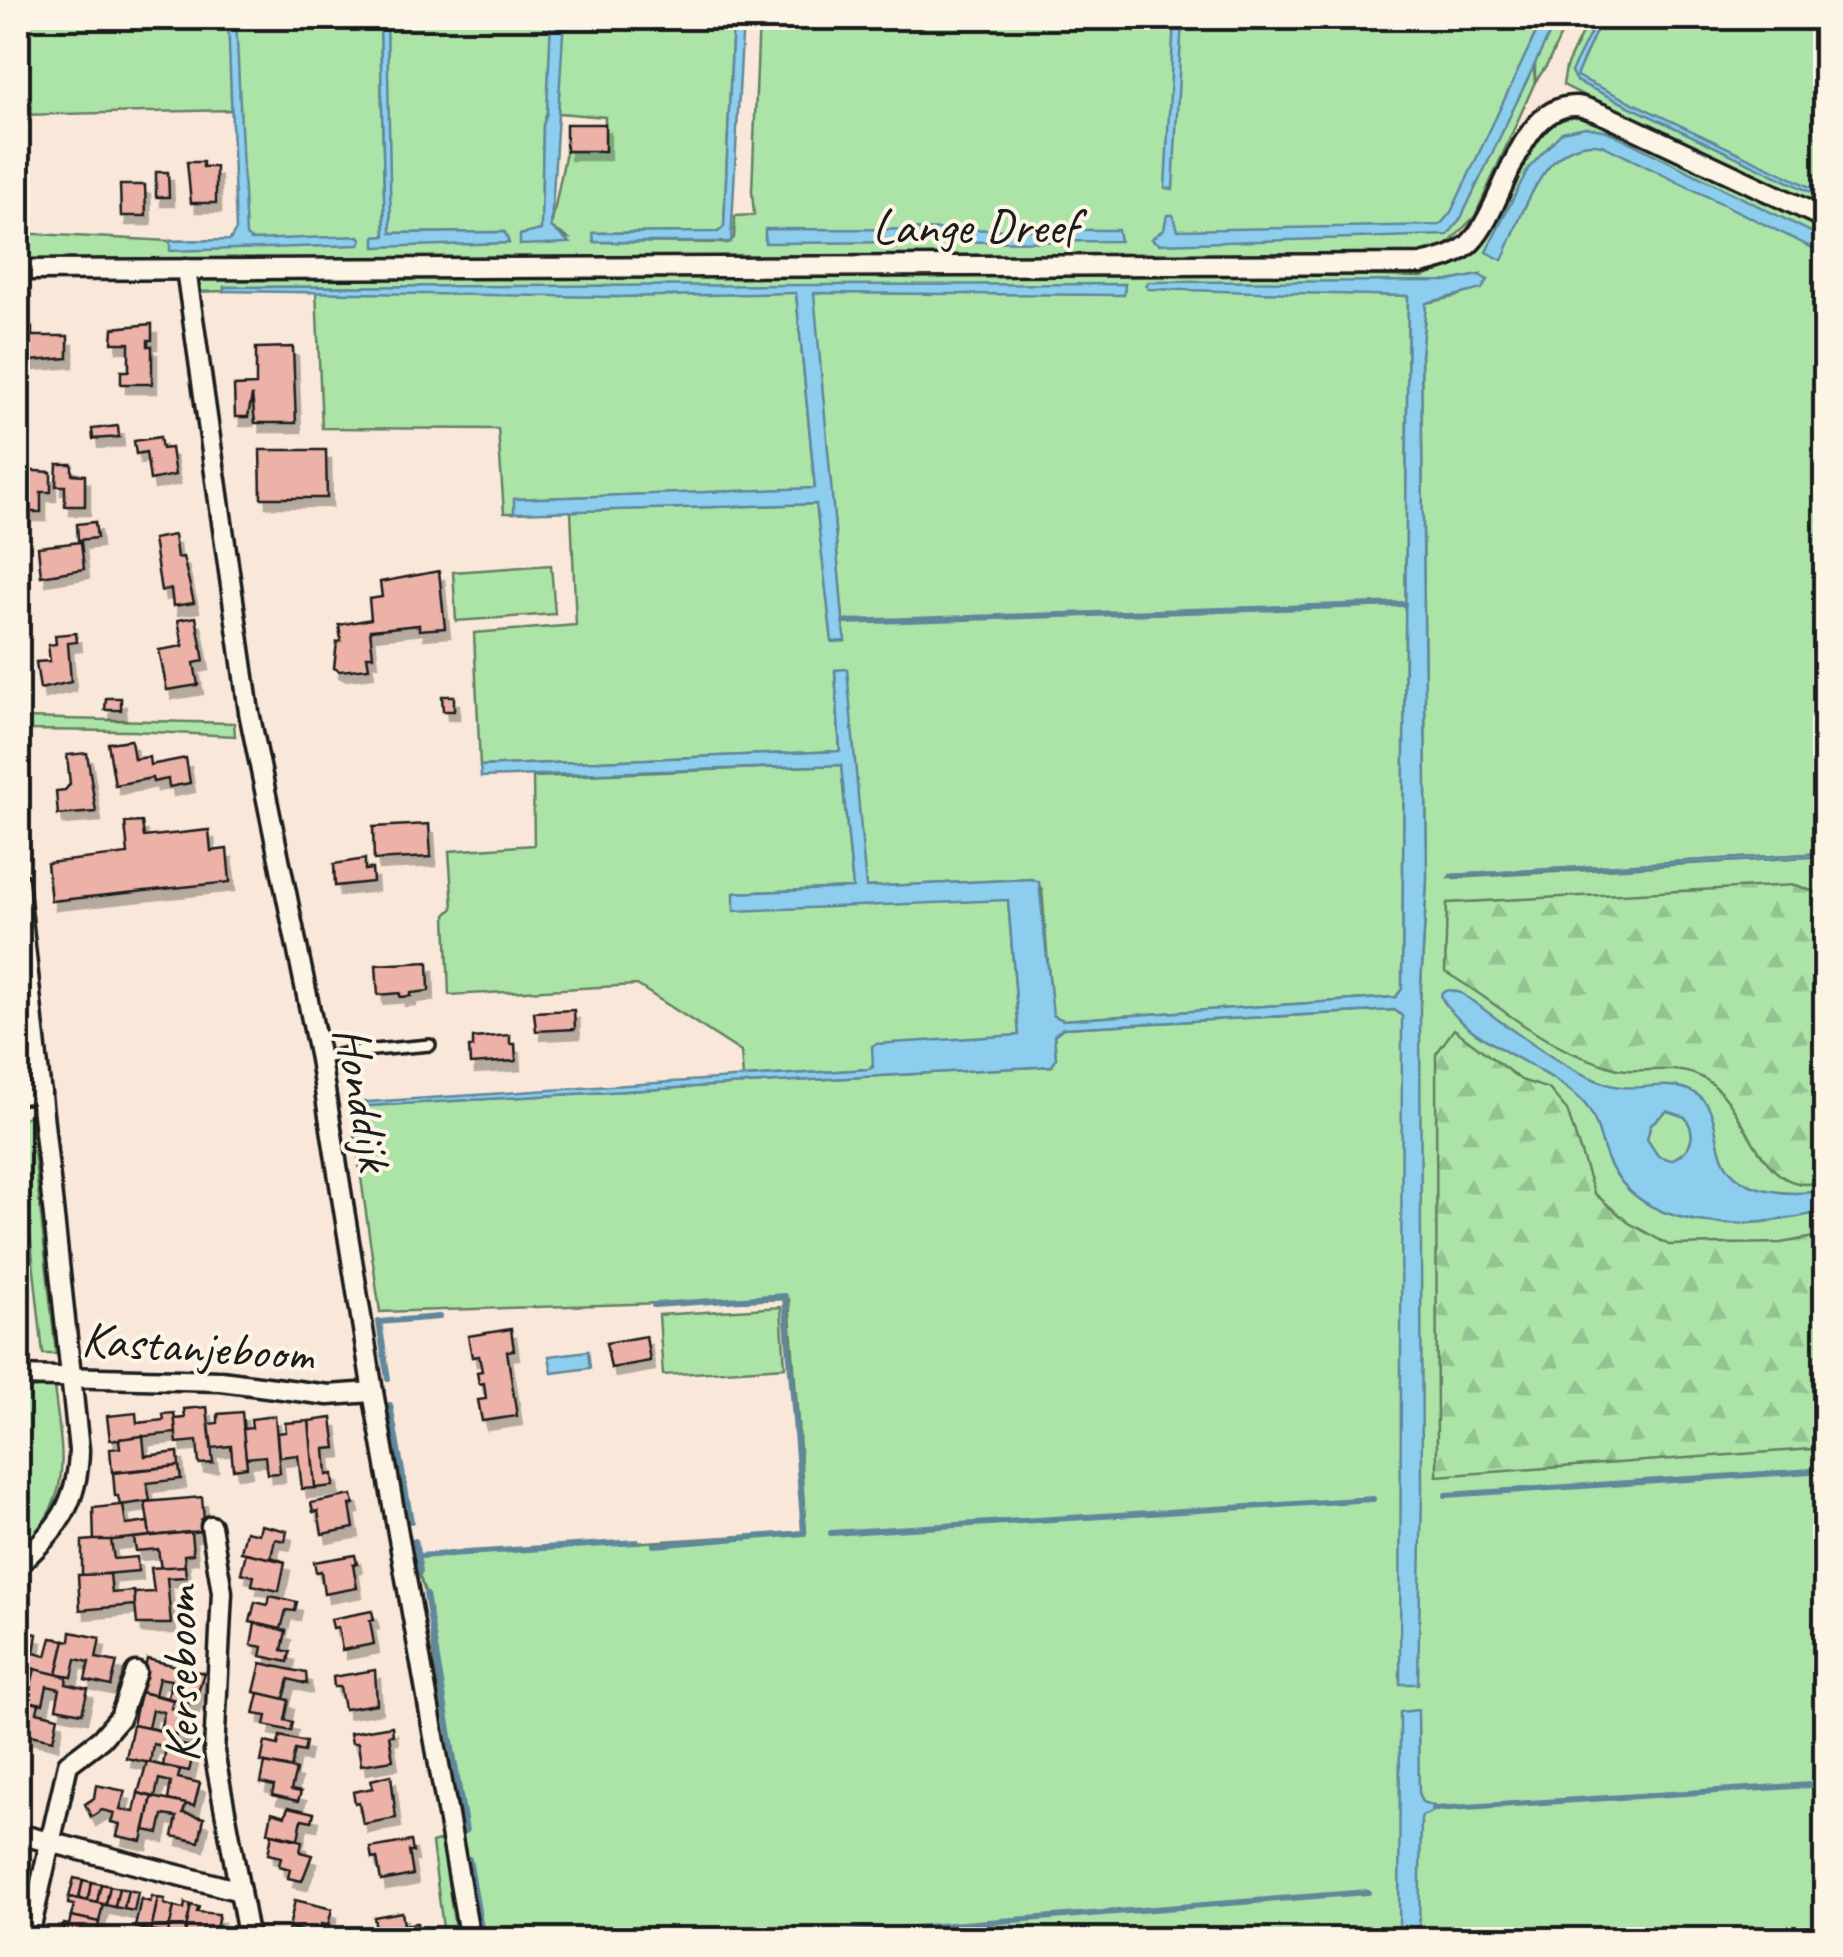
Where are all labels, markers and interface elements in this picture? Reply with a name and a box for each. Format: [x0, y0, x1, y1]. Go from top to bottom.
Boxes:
street label: Lange Dreef [872, 195, 1087, 258]
street label: Honddijk [320, 1021, 408, 1178]
street label: Kastanjeboom [80, 1307, 318, 1386]
street label: Kerseboom [147, 1583, 214, 1763]

